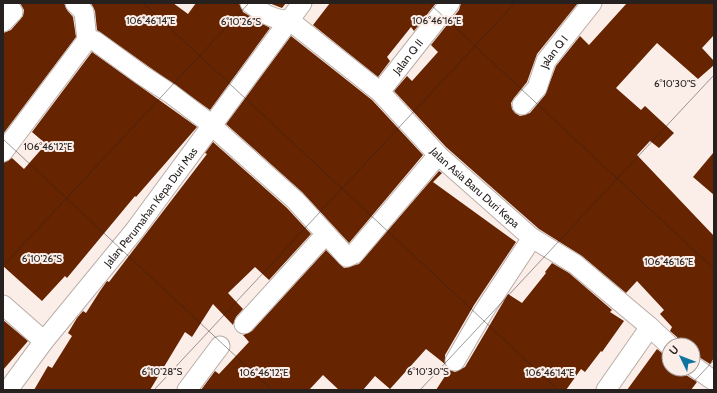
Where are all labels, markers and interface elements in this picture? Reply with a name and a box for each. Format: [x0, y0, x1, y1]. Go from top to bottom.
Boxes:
text: 106°46'14"E [126, 14, 176, 27]
text: 106°46'16"E [412, 14, 462, 27]
text: 6°10'26"S [221, 15, 261, 28]
street label: Jalan Q I [537, 32, 571, 71]
street label: Jalan Q II [389, 36, 426, 78]
text: 6°10'30"S [654, 77, 696, 90]
text: 106°46'12"E [24, 140, 73, 153]
street label: Jalan Perumahan Kepa Duri Mas [100, 144, 201, 270]
street label: Jalan Asia Baru Duri Kepa [427, 144, 523, 231]
text: 6°10'26"S [22, 252, 62, 265]
text: 106°46'16"E [644, 255, 694, 268]
north arrow [661, 337, 701, 377]
text: U [666, 342, 682, 358]
text: 6°10'28"S [142, 365, 183, 378]
text: 6°10'30"S [407, 365, 449, 378]
text: 106°46'12"E [240, 366, 289, 379]
text: 106°46'14"E [525, 366, 575, 379]

